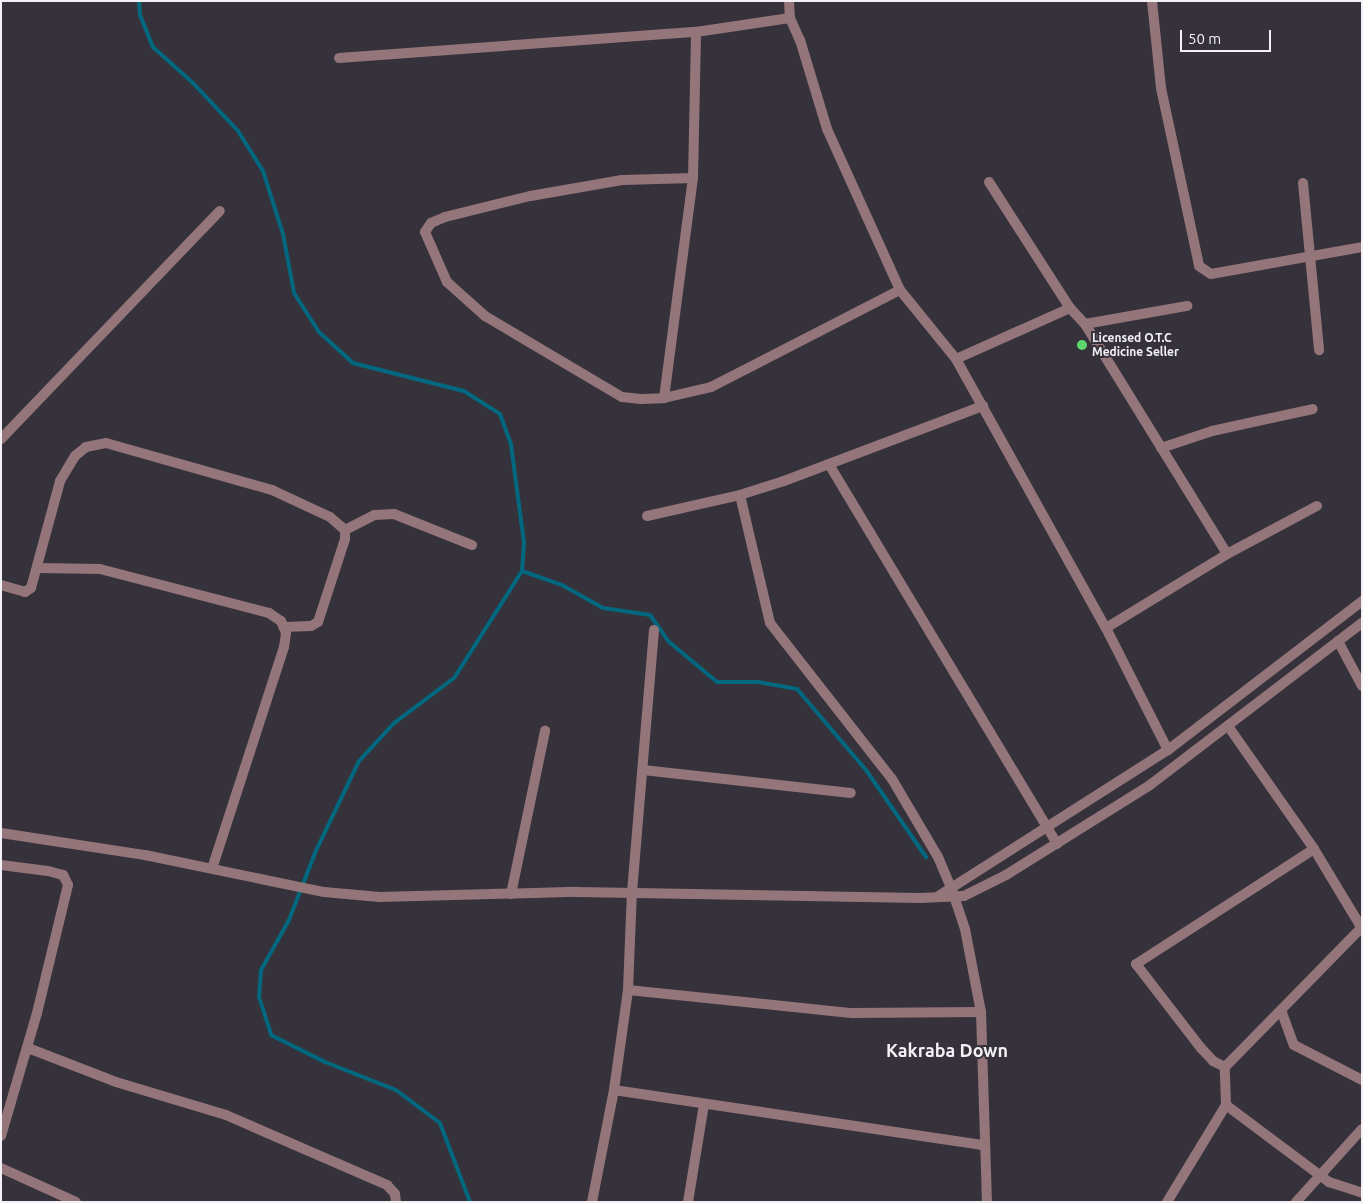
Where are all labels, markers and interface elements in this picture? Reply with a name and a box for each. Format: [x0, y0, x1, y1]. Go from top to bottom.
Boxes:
scale bar [1183, 20, 1274, 52]
text: 50 m [1188, 30, 1221, 47]
place label: Licensed O.T.C Medicine Seller [1092, 331, 1179, 359]
marker: Licensed O.T.C Medicine Seller [1076, 339, 1088, 351]
district label: Kakraba Down [886, 1039, 1008, 1061]

